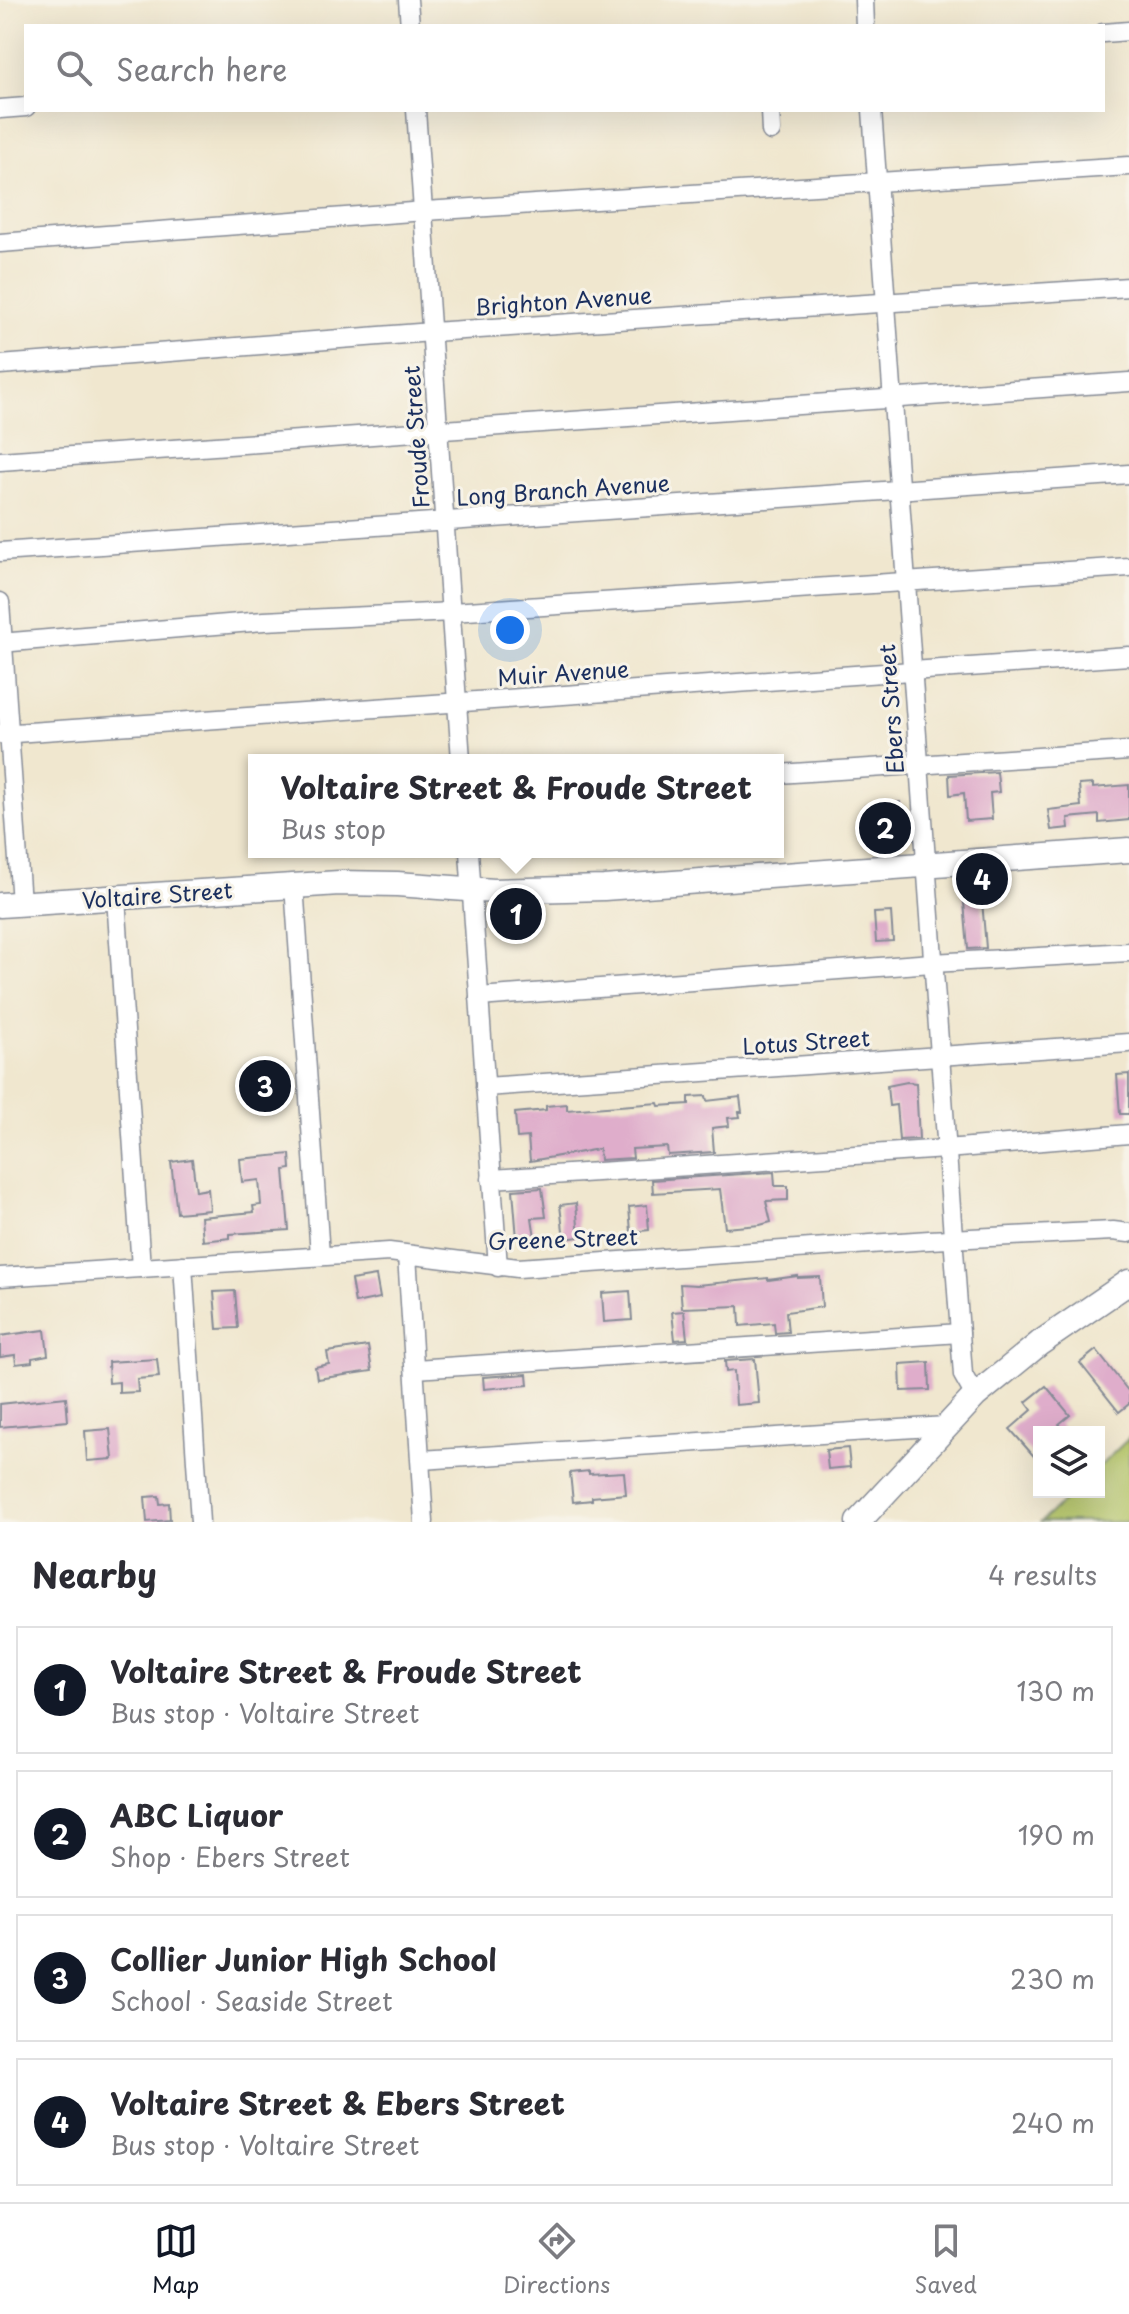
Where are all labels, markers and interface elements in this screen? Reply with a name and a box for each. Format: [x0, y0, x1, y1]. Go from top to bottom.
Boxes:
search box [24, 24, 1105, 112]
icon: search [52, 46, 96, 90]
text: Search here [116, 46, 288, 91]
street label: Brighton Avenue [473, 277, 653, 323]
street label: Froude Street [394, 365, 436, 509]
street label: Long Branch Avenue [455, 465, 671, 513]
your location [490, 610, 530, 650]
street label: Ebers Street [869, 643, 911, 775]
street label: Muir Avenue [496, 651, 630, 693]
popup [248, 754, 784, 858]
text: Voltaire Street & Froude Street [280, 764, 752, 809]
pin: 2 [859, 798, 911, 858]
text: Bus stop [280, 809, 386, 848]
pin: 4 [956, 849, 1008, 909]
street label: Voltaire Street [81, 872, 233, 916]
pin: 1 [490, 884, 542, 944]
street label: Lotus Street [741, 1020, 871, 1062]
pin: 3 [239, 1056, 291, 1116]
street label: Greene Street [487, 1219, 639, 1257]
map controls [1033, 1426, 1105, 1498]
button: layers [1033, 1426, 1105, 1498]
text: Nearby [32, 1548, 157, 1600]
text: 4 results [988, 1555, 1097, 1594]
text: Voltaire Street & Froude Street [110, 1648, 582, 1693]
text: 1 [54, 1671, 66, 1710]
text: 130 m [1016, 1671, 1095, 1710]
text: Bus stop · Voltaire Street [110, 1693, 419, 1732]
text: ABC Liquor [110, 1792, 283, 1837]
text: 2 [51, 1815, 69, 1854]
text: 190 m [1018, 1815, 1095, 1854]
text: Shop · Ebers Street [110, 1837, 350, 1876]
text: Collier Junior High School [110, 1936, 497, 1981]
text: 3 [51, 1959, 69, 1998]
text: 230 m [1010, 1959, 1095, 1998]
text: School · Seaside Street [110, 1981, 393, 2020]
text: Voltaire Street & Ebers Street [110, 2080, 565, 2125]
text: 4 [51, 2103, 69, 2142]
text: 240 m [1011, 2103, 1095, 2142]
text: Bus stop · Voltaire Street [110, 2125, 419, 2164]
tab: Map [152, 2219, 199, 2300]
tab: Directions [503, 2219, 610, 2300]
tab: Saved [914, 2219, 977, 2300]

